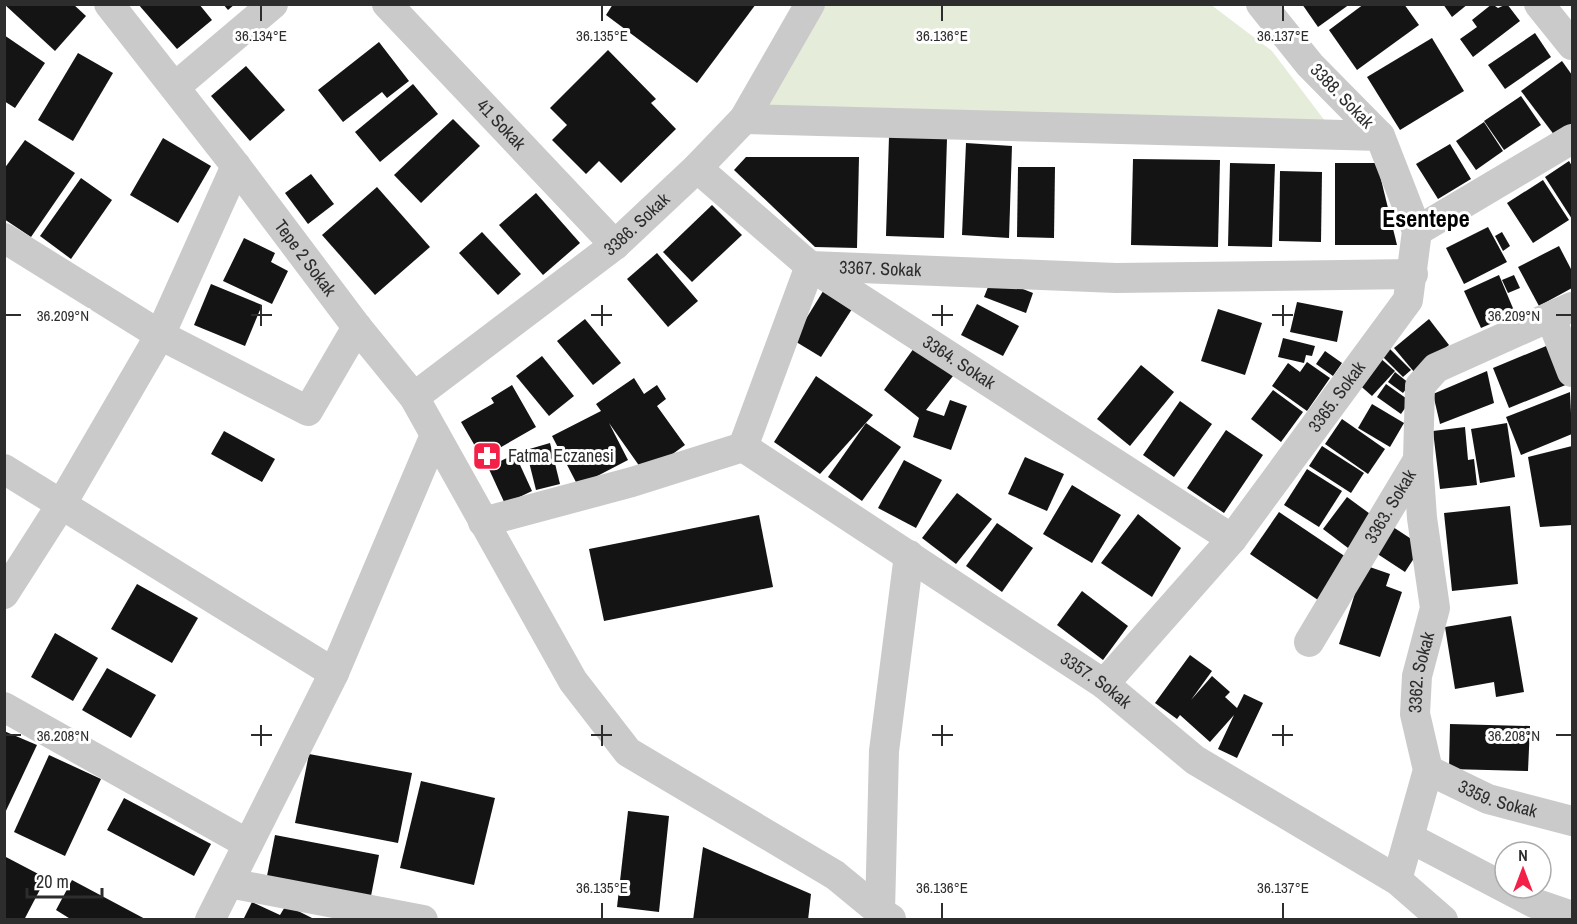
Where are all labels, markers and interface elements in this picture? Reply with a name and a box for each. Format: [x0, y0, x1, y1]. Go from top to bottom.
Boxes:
text: 36.134°E [235, 25, 287, 46]
text: 36.135°E [576, 25, 628, 46]
text: 36.136°E [916, 25, 968, 46]
text: 36.137°E [1257, 25, 1309, 46]
street label: 3388. Sokak [1305, 57, 1380, 134]
street label: 41 Sokak [471, 93, 532, 156]
street label: 3386. Sokak [598, 186, 675, 261]
district label: Esentepe [1382, 202, 1470, 234]
street label: Tepe 2 Sokak [269, 214, 343, 302]
street label: 3367. Sokak [839, 254, 922, 282]
text: 36.209°N [37, 305, 89, 326]
text: 36.209°N [1488, 305, 1540, 326]
street label: 3364. Sokak [918, 329, 1001, 395]
street label: 3365. Sokak [1302, 356, 1371, 437]
pharmacy icon: Fatma Eczanesi [471, 440, 503, 472]
place label: Fatma Eczanesi [508, 443, 614, 468]
street label: 3363. Sokak [1358, 464, 1422, 548]
street label: 3362. Sokak [1402, 628, 1440, 713]
street label: 3357. Sokak [1056, 646, 1138, 714]
text: 36.208°N [37, 725, 89, 746]
text: 36.208°N [1488, 725, 1540, 746]
street label: 3359. Sokak [1454, 773, 1541, 824]
north arrow [1493, 840, 1553, 900]
text: N [1518, 844, 1528, 866]
scale bar [27, 861, 102, 899]
text: 20 m [36, 869, 69, 894]
text: 36.135°E [576, 877, 628, 898]
text: 36.136°E [916, 877, 968, 898]
text: 36.137°E [1257, 877, 1309, 898]

